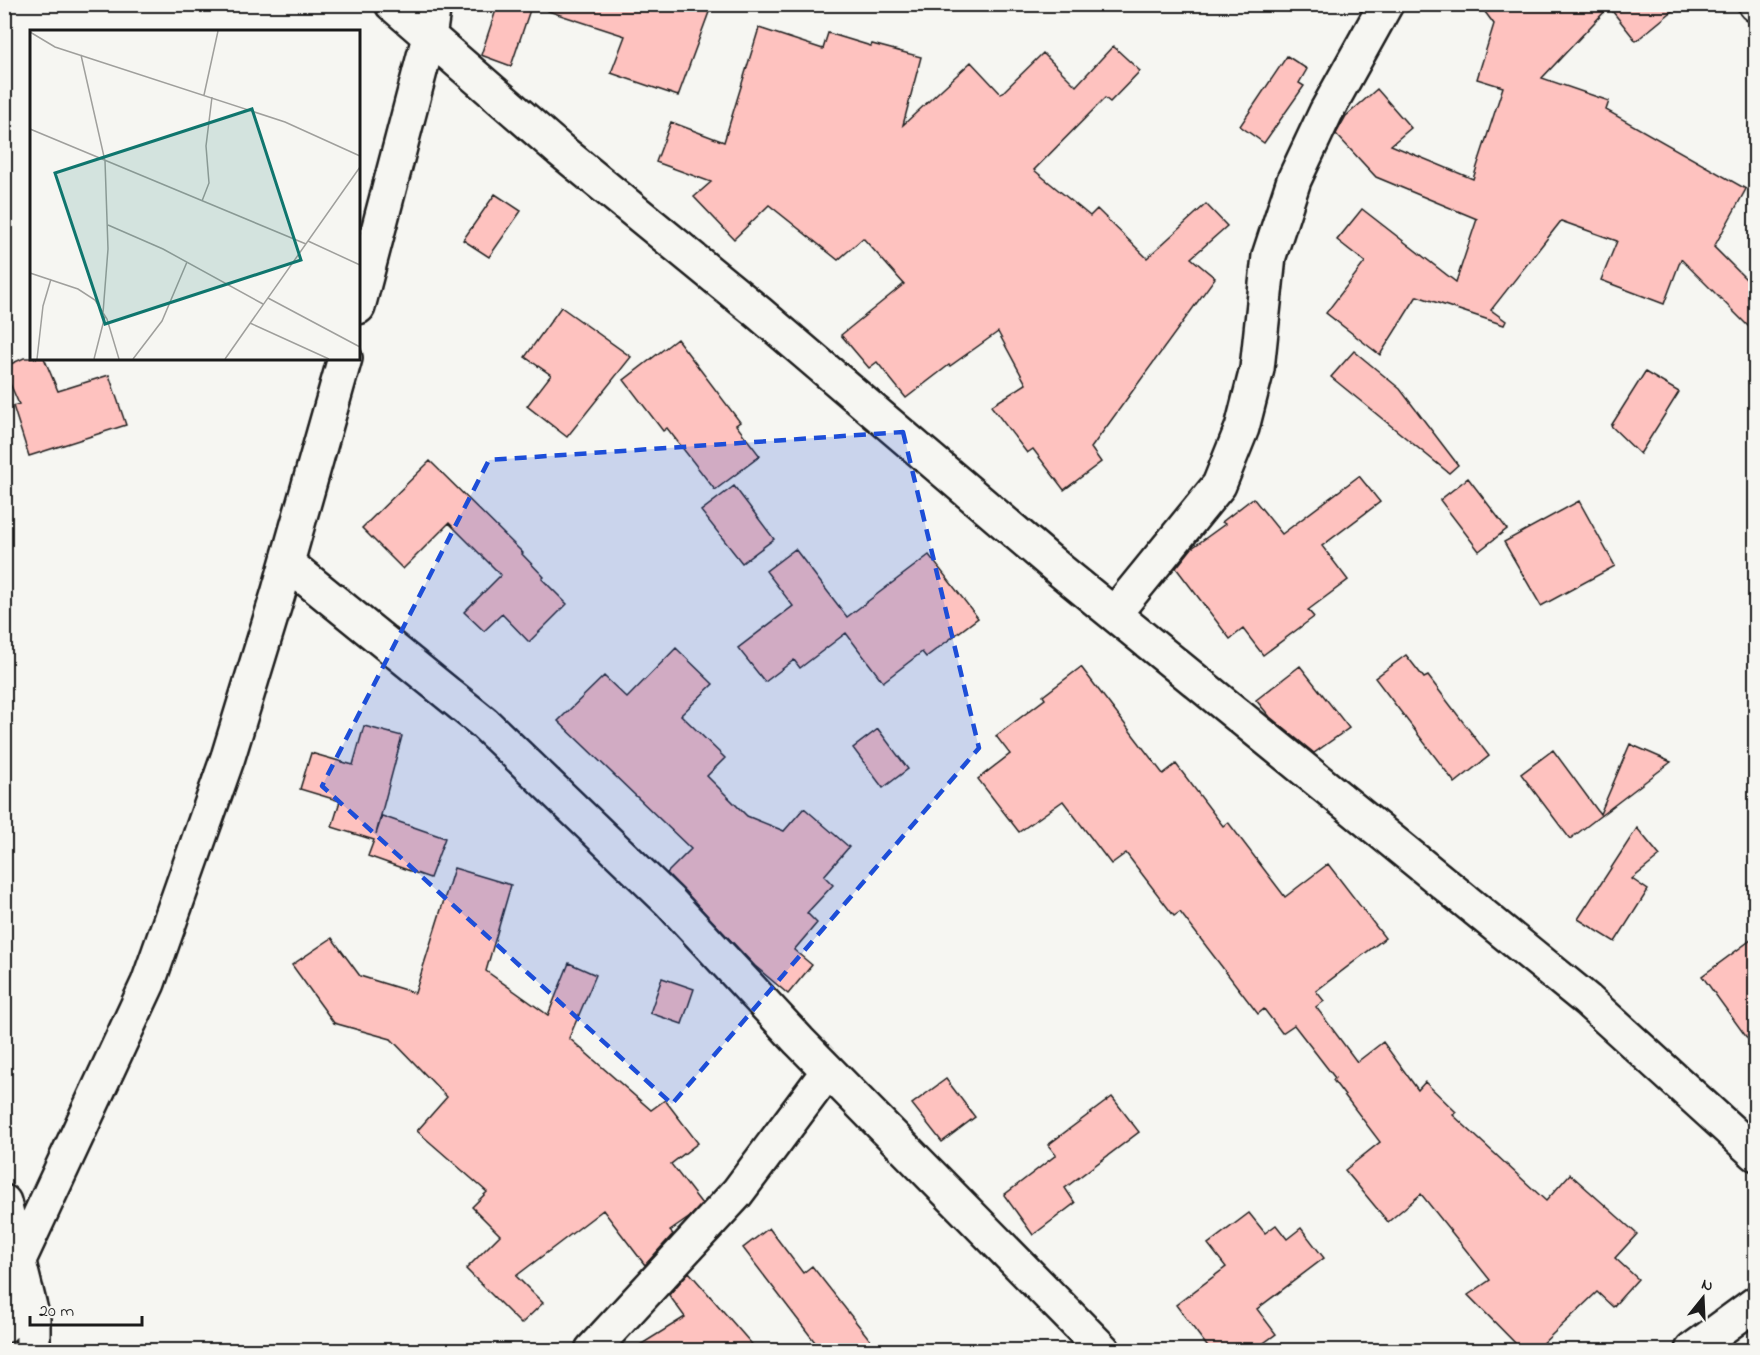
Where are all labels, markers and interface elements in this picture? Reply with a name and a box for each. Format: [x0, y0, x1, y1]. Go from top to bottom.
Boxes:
inset map [30, 30, 360, 360]
north arrow [1673, 1268, 1733, 1328]
text: N [1698, 1273, 1716, 1299]
scale bar [30, 1289, 142, 1327]
text: 20 m [39, 1299, 74, 1325]

